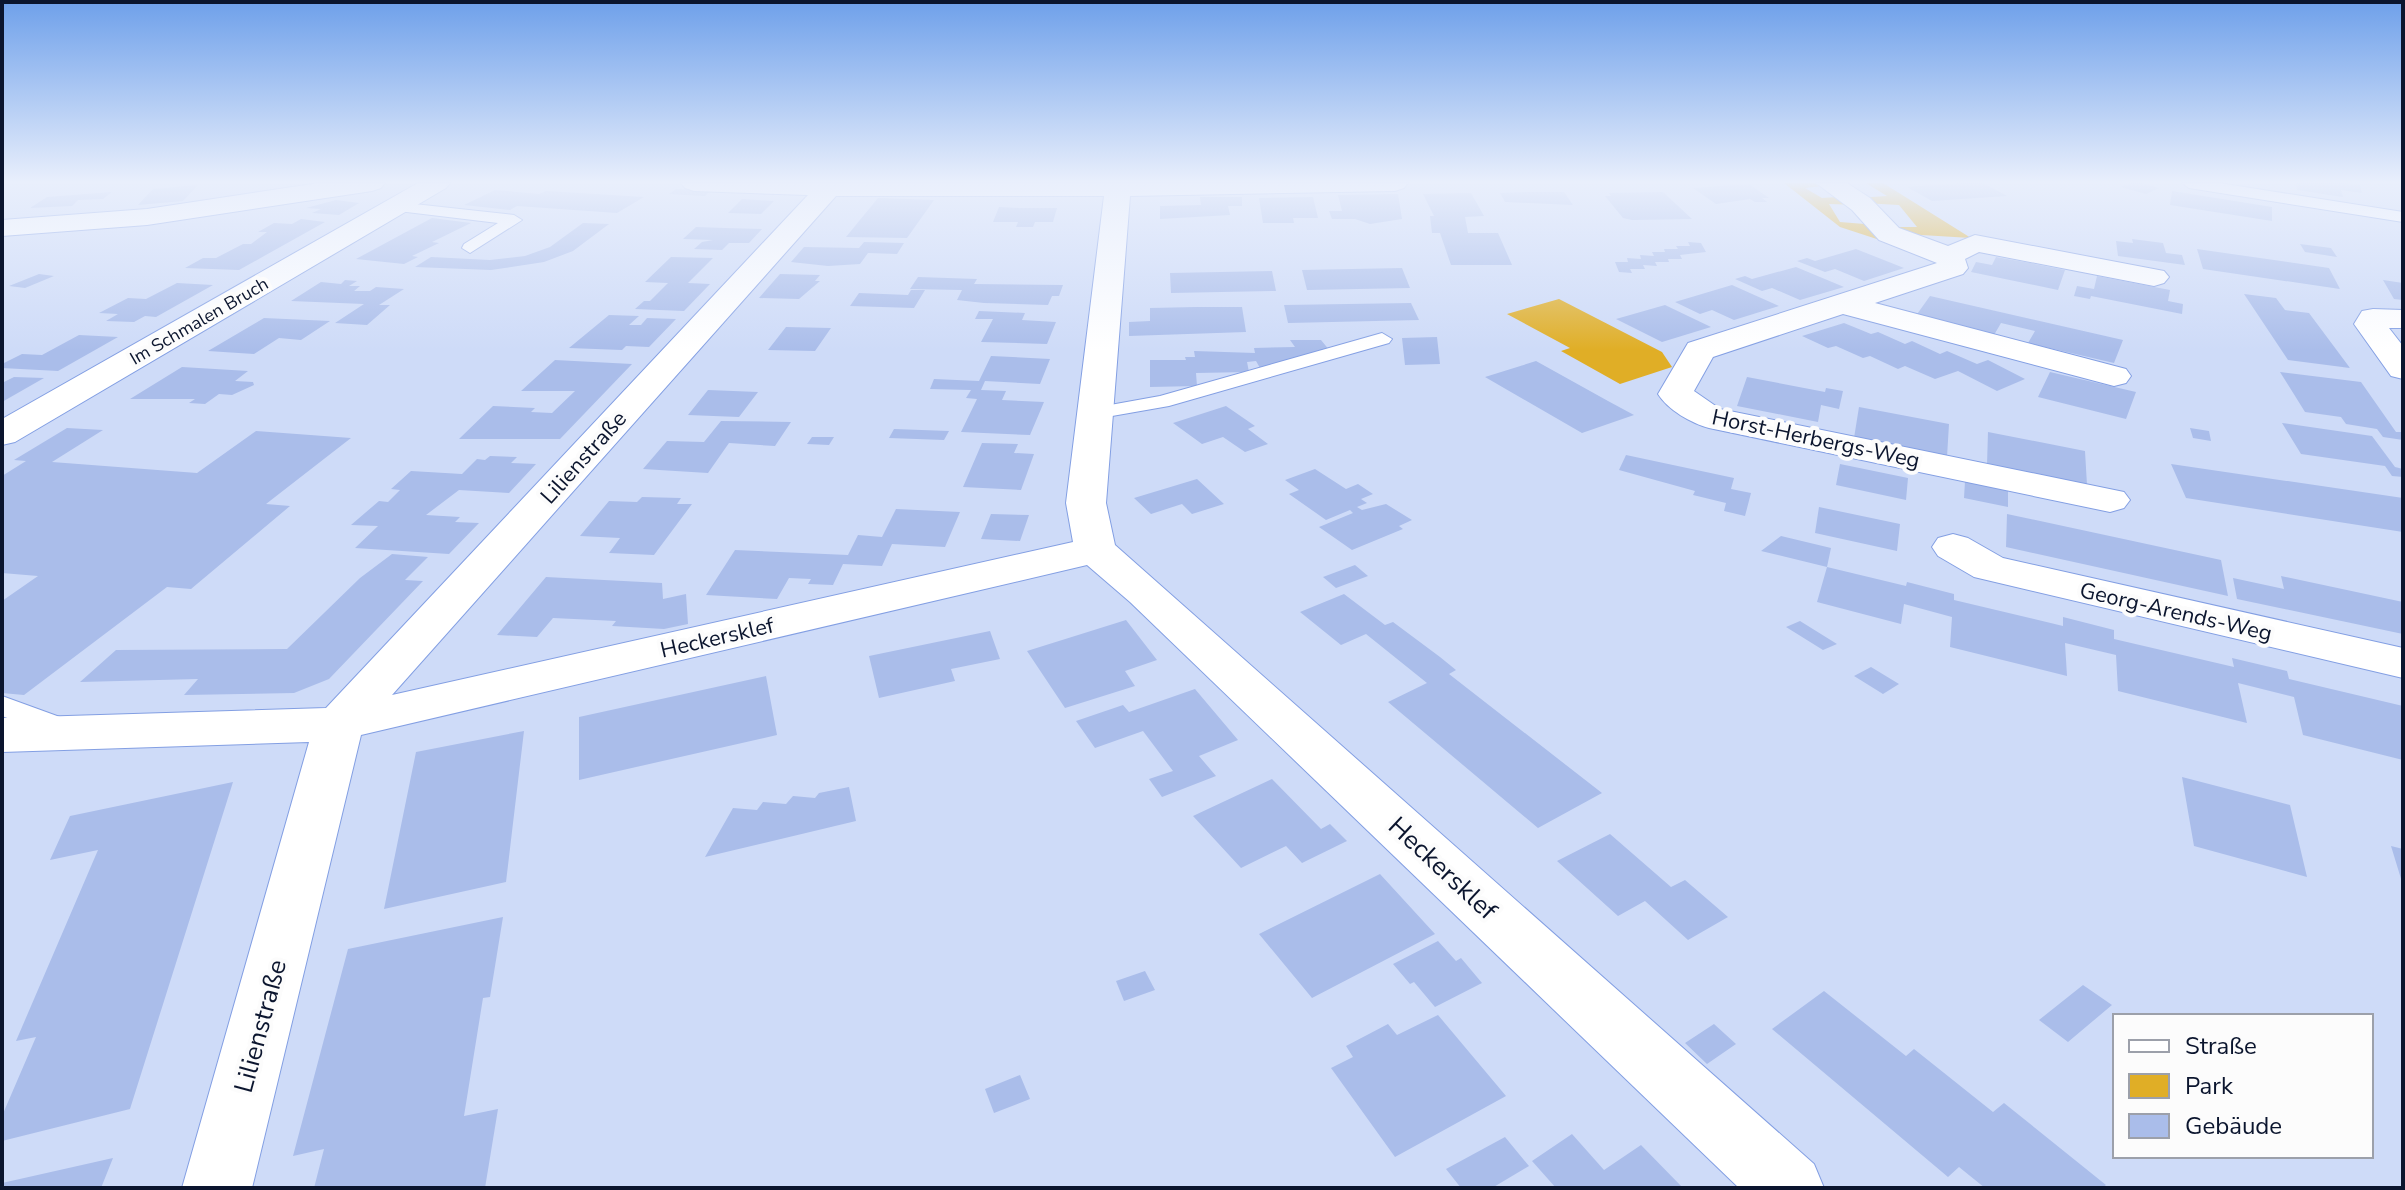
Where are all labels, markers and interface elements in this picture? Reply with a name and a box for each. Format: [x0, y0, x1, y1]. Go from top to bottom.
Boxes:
street label: Im Schmalen Bruch [125, 272, 273, 370]
street label: Horst-Herbergs-Weg [1709, 402, 1923, 476]
street label: Lilienstraße [534, 405, 634, 511]
street label: Georg-Arends-Weg [2077, 575, 2275, 649]
street label: Heckersklef [657, 610, 778, 666]
street label: Heckersklef [1381, 809, 1505, 928]
street label: Lilienstraße [226, 956, 295, 1097]
legend [2113, 1014, 2373, 1158]
text: Straße [2185, 1030, 2257, 1062]
text: Park [2185, 1070, 2234, 1102]
text: Gebäude [2185, 1110, 2282, 1142]

